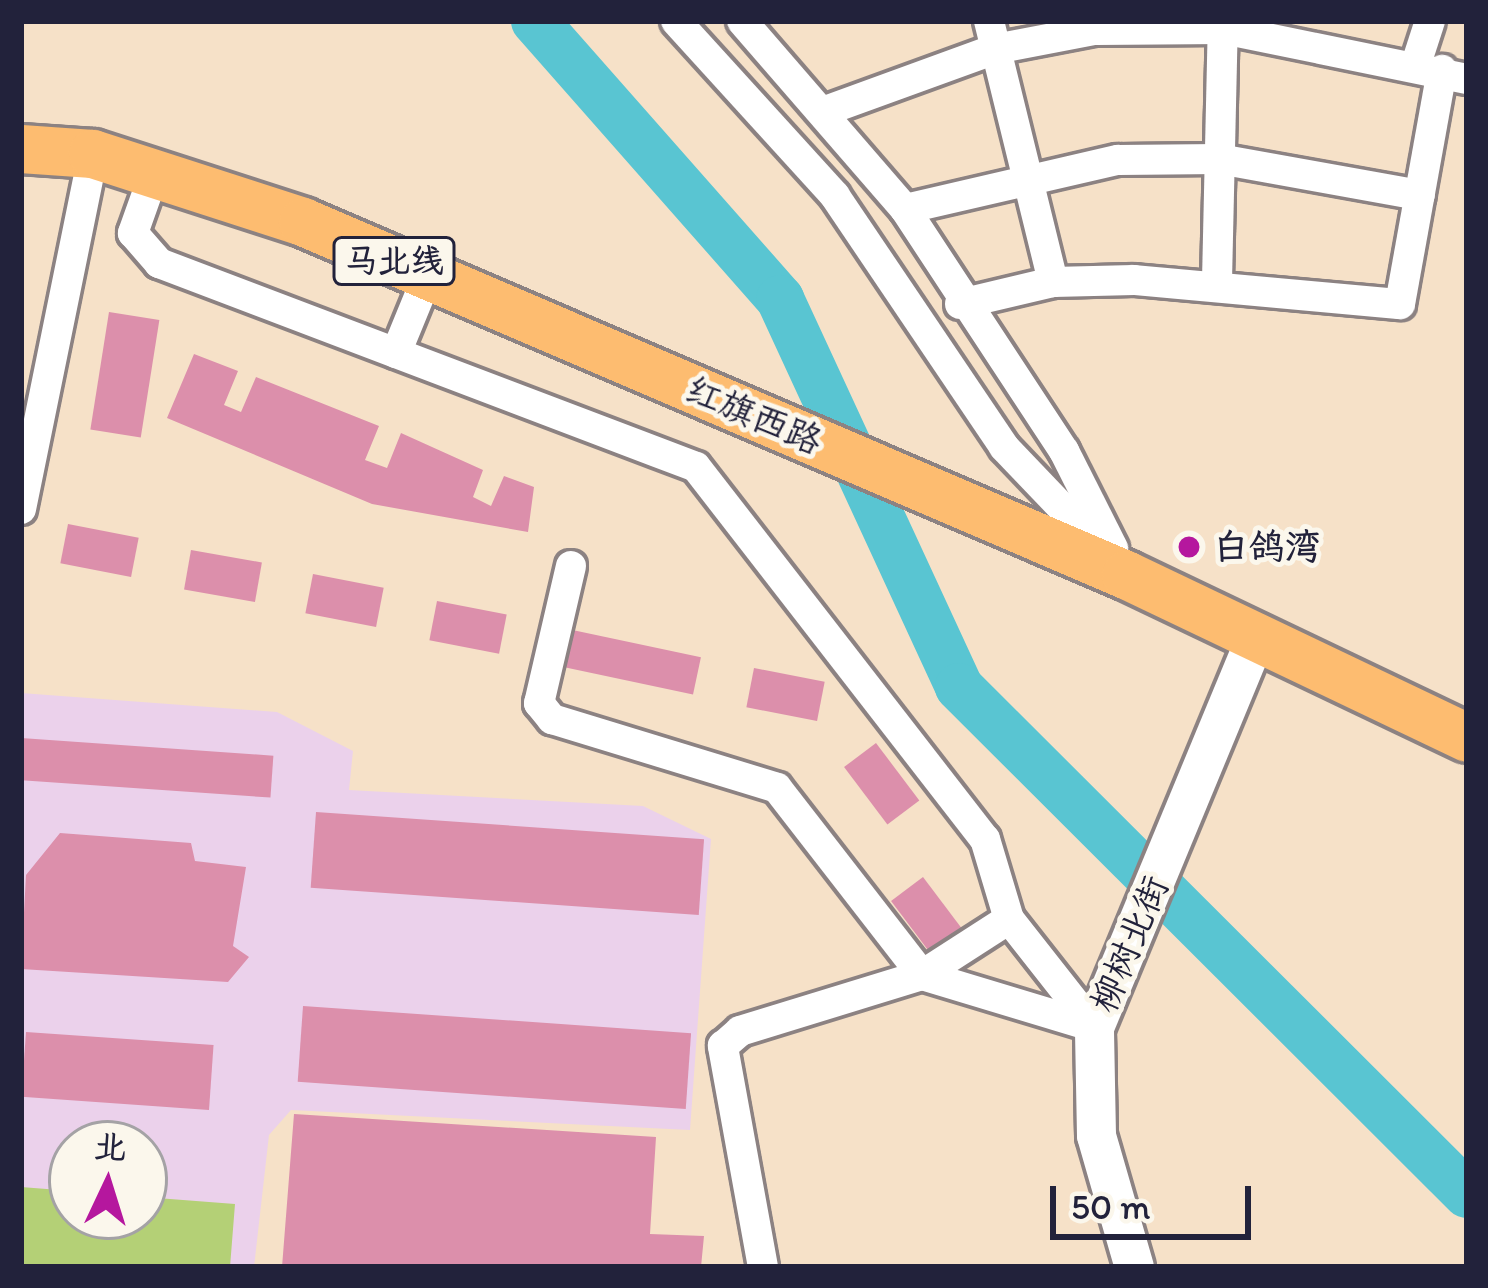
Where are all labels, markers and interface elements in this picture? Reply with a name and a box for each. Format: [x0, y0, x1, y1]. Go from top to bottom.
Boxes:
road number: 马北线 [331, 234, 457, 288]
street label: 红旗西路 [679, 367, 829, 463]
place label: 白鸽湾 [1213, 525, 1321, 569]
marker: 白鸽湾 [1176, 534, 1202, 560]
street label: 柳树北街 [1081, 869, 1177, 1019]
north arrow [48, 1120, 168, 1240]
text: 北 [93, 1126, 128, 1167]
scale bar [1056, 1162, 1257, 1236]
text: 50 m [1071, 1185, 1150, 1228]

